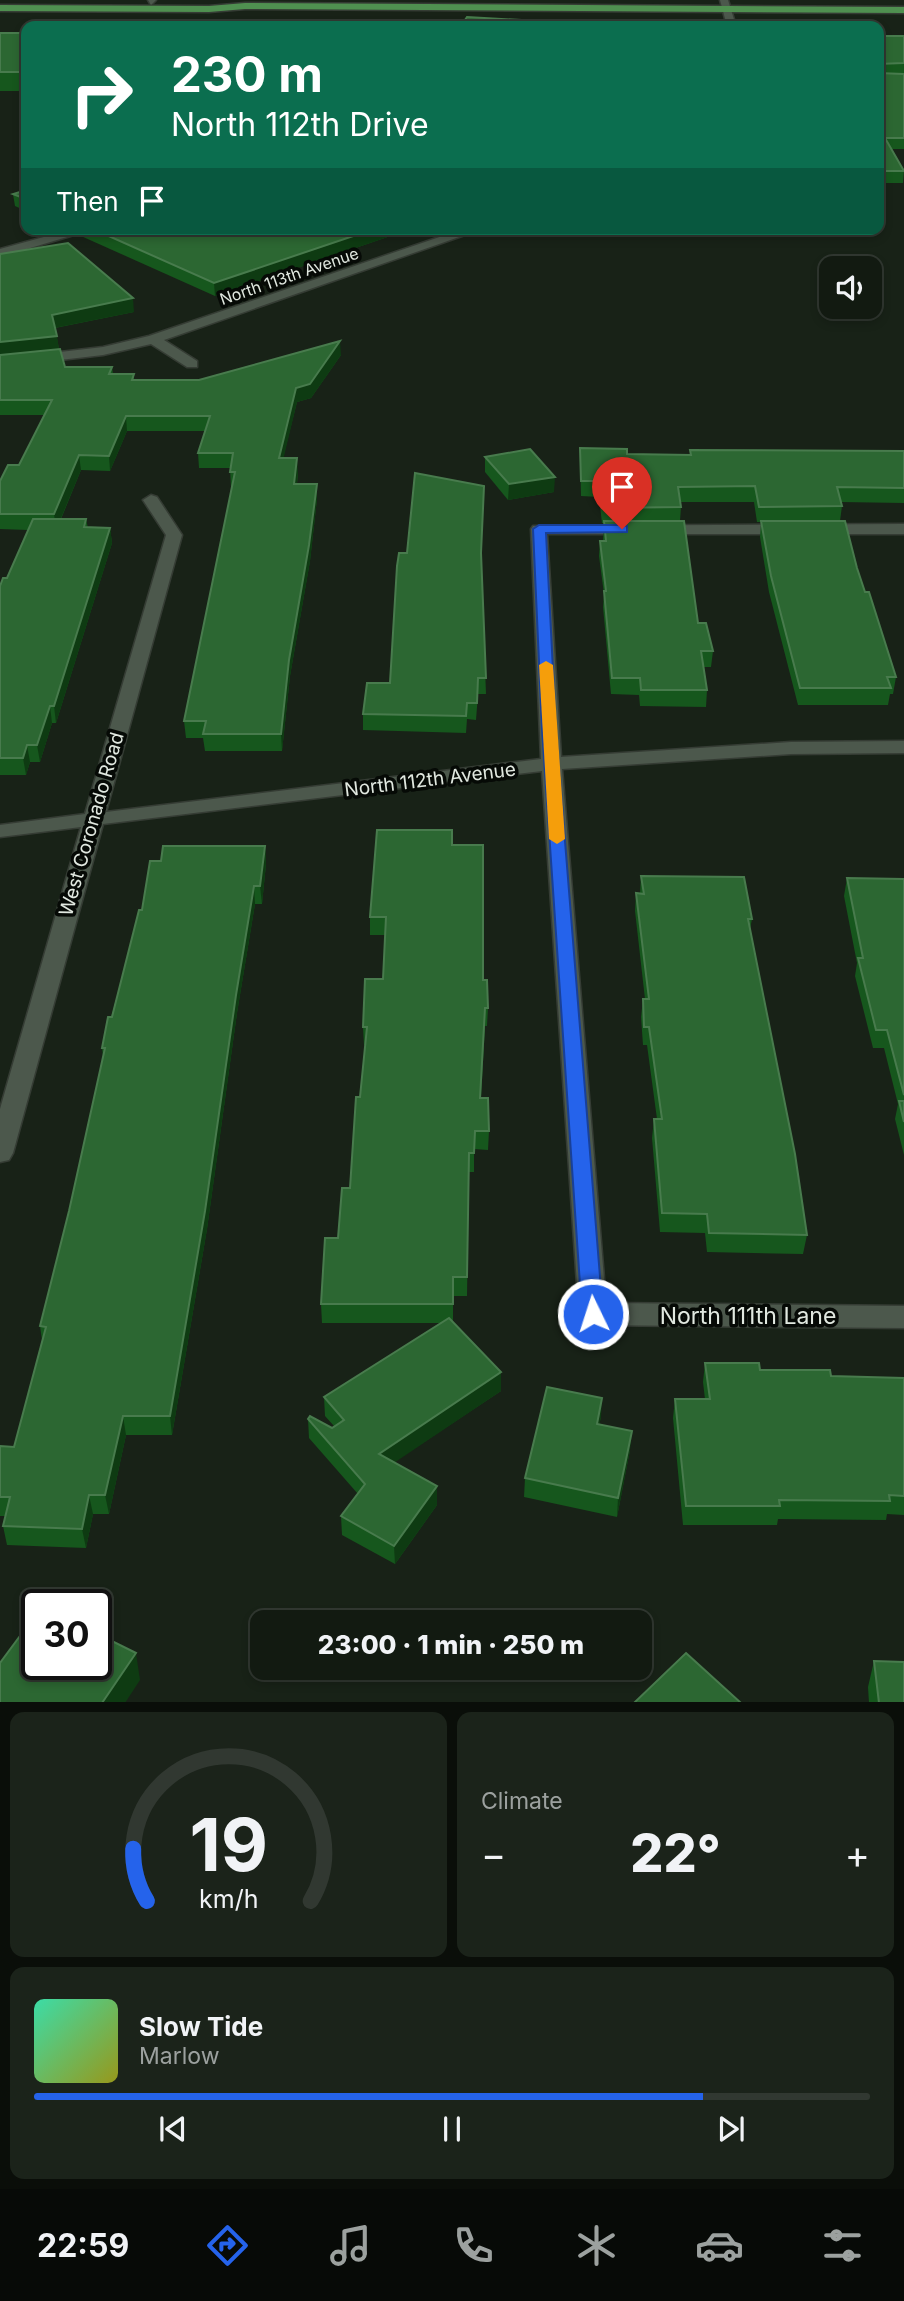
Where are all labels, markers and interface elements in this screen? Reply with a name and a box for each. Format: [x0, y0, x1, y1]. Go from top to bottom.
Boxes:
text: 230 m [171, 45, 323, 104]
icon: right [56, 49, 147, 140]
text: North 112th Drive [171, 105, 429, 144]
icon: arrive [133, 182, 171, 220]
text: Then [56, 186, 119, 217]
street label: North 113th Avenue [217, 243, 361, 309]
map controls [819, 256, 882, 319]
button: sound [819, 256, 882, 319]
pin [592, 457, 652, 529]
icon: arrive [603, 468, 641, 506]
street label: West Coronado Road [54, 730, 129, 919]
street label: North 112th Avenue [343, 758, 517, 801]
position arrow [556, 1277, 630, 1351]
street label: North 111th Lane [660, 1302, 836, 1330]
speed limit sign: 30 [21, 1589, 112, 1680]
text: 23:00 · 1 min · 250 m [318, 1629, 584, 1660]
text: Climate [481, 1787, 563, 1815]
text: 19 [189, 1800, 268, 1889]
text: 22° [630, 1822, 721, 1885]
text: − [481, 1831, 506, 1877]
text: + [845, 1831, 870, 1877]
text: km/h [199, 1883, 258, 1913]
text: Slow Tide [139, 2011, 263, 2042]
text: Marlow [139, 2042, 219, 2070]
icon: previous [154, 2110, 192, 2148]
icon: pause [433, 2110, 471, 2148]
icon: next [712, 2110, 750, 2148]
icon: directions [203, 2221, 252, 2270]
icon: music [326, 2221, 375, 2270]
icon: phone [449, 2221, 498, 2270]
icon: climate [572, 2221, 621, 2270]
icon: car [695, 2221, 744, 2270]
icon: filters [818, 2221, 867, 2270]
text: 22:59 [37, 2226, 129, 2265]

